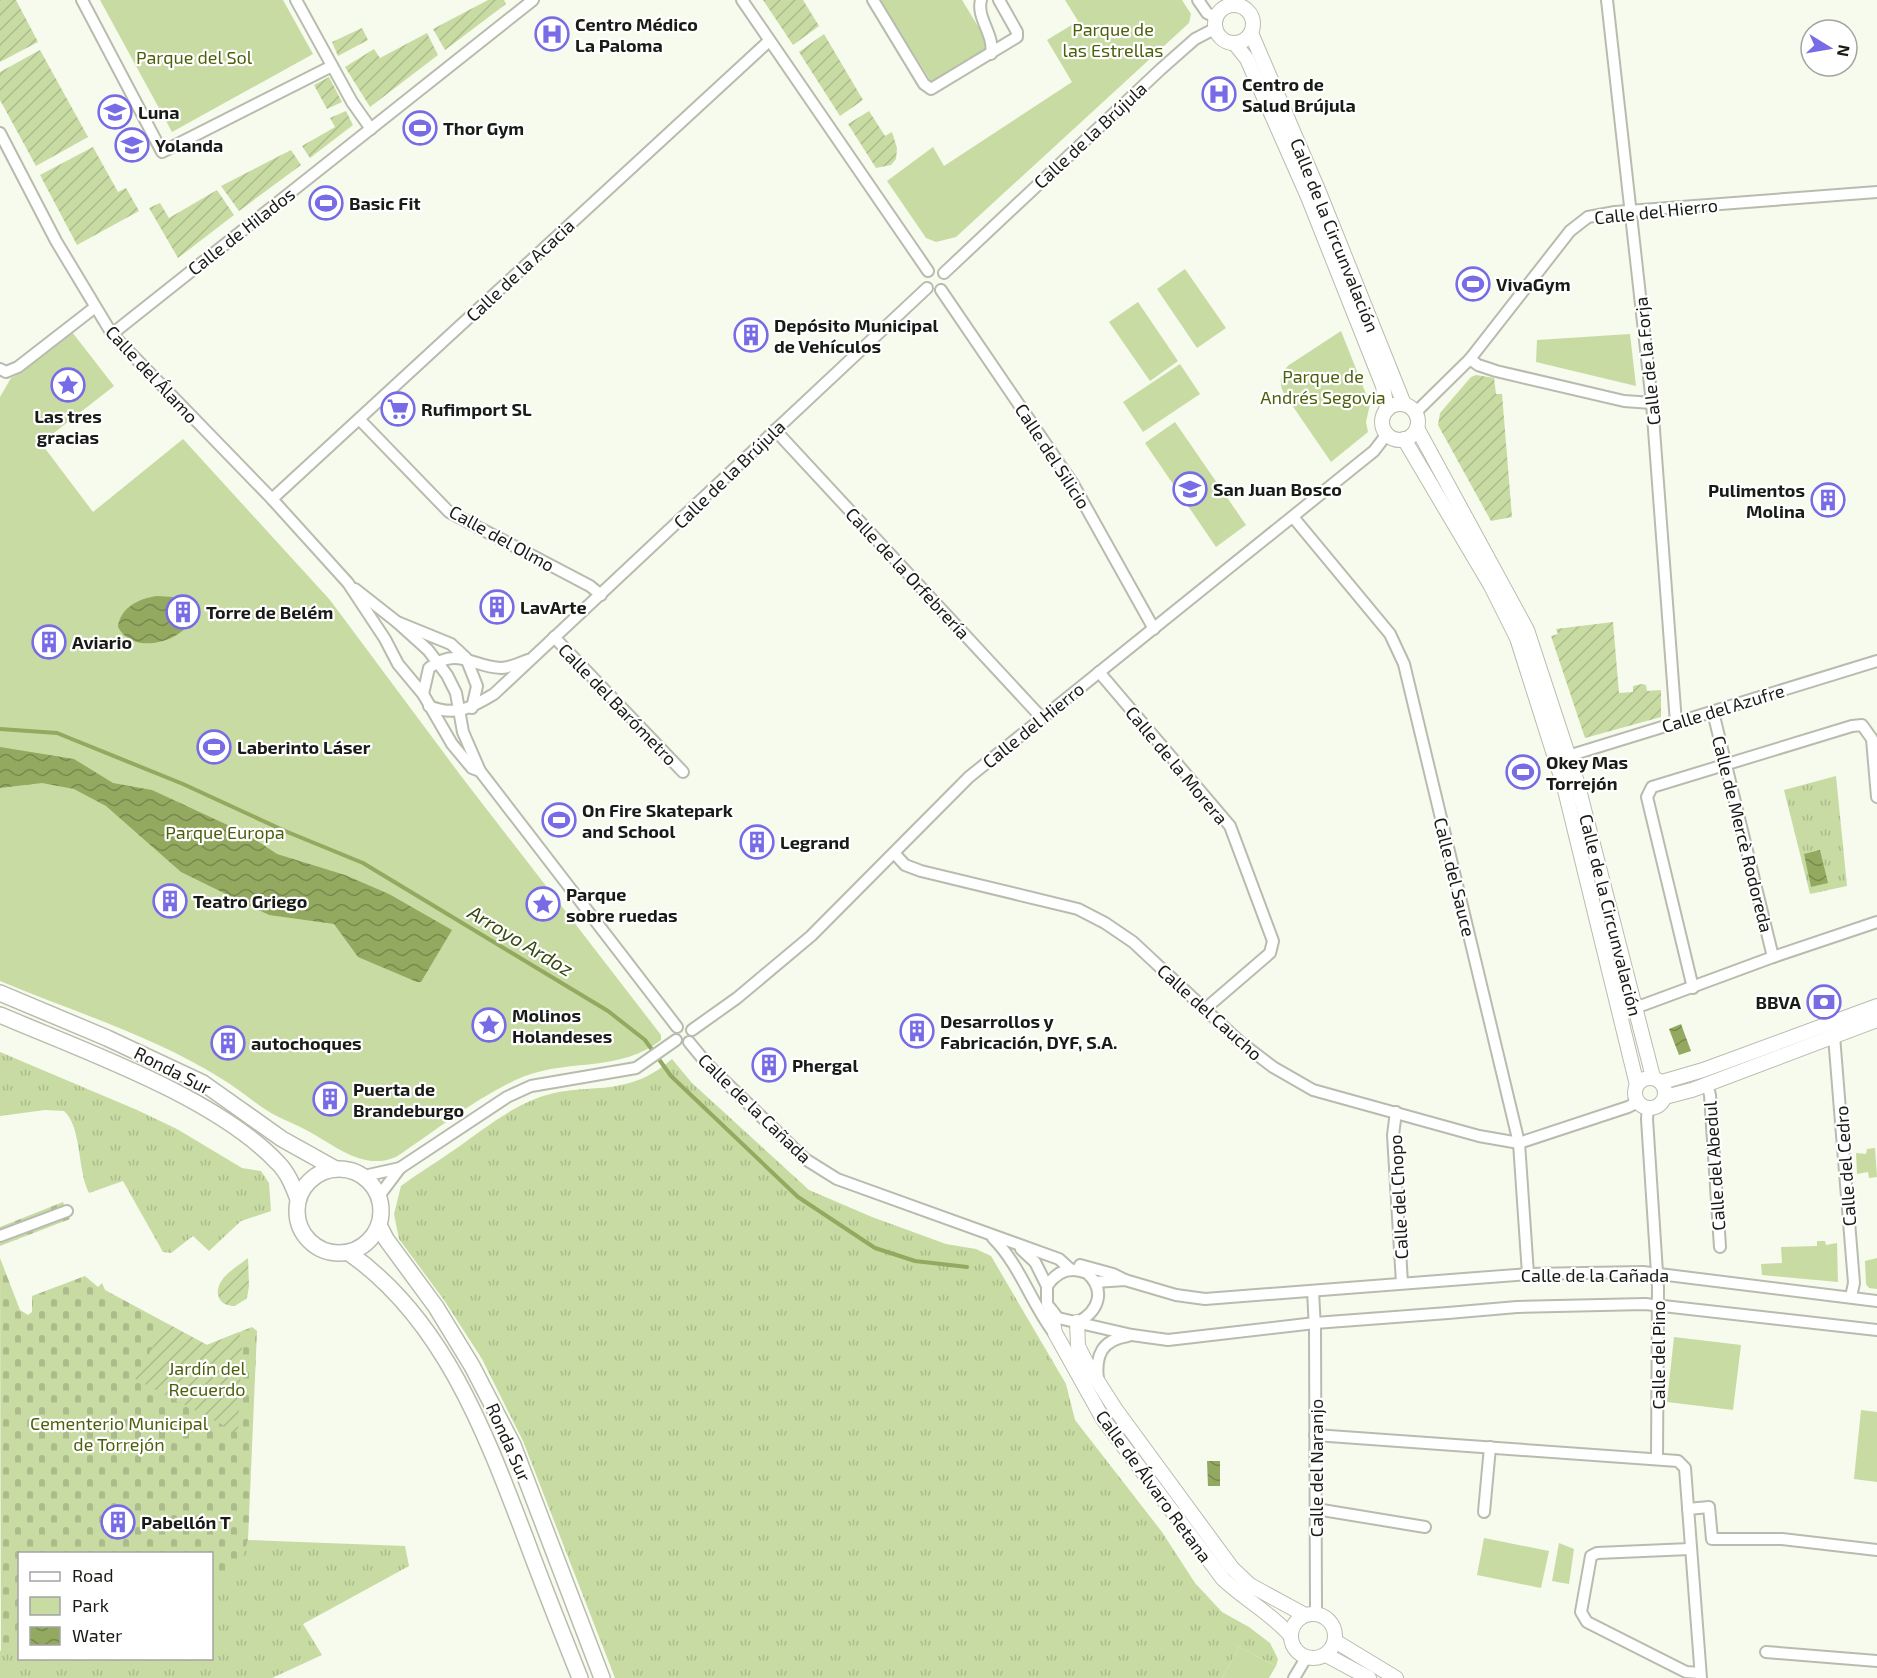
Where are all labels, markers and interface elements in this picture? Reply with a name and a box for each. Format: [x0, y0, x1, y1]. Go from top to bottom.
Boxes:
place label: Centro Médico La Paloma [575, 13, 698, 56]
hospital icon: Centro Médico La Paloma [534, 16, 570, 52]
park label: Parque de las Estrellas [1063, 18, 1163, 61]
north arrow [1799, 18, 1859, 78]
text: N [1834, 43, 1855, 58]
park label: Parque del Sol [136, 46, 253, 68]
place label: Centro de Salud Brújula [1242, 73, 1356, 116]
hospital icon: Centro de Salud Brújula [1201, 76, 1237, 112]
street label: Calle de la Brújula [1029, 77, 1151, 193]
school or university icon: Luna [97, 94, 133, 130]
place label: Luna [138, 101, 179, 123]
sports icon: Thor Gym [402, 110, 438, 146]
place label: Thor Gym [443, 117, 524, 139]
school or university icon: Yolanda [114, 127, 150, 163]
place label: Yolanda [155, 134, 223, 156]
street label: Calle de la Circunvalación [1286, 135, 1384, 335]
street label: Calle de Hilados [183, 182, 299, 280]
sports icon: Basic Fit [308, 185, 344, 221]
place label: Basic Fit [349, 192, 421, 214]
street label: Calle del Hierro [1593, 194, 1719, 228]
street label: Calle de la Acacia [461, 214, 579, 326]
sports icon: VivaGym [1455, 266, 1491, 302]
place label: VivaGym [1496, 273, 1571, 295]
street label: Calle de la Forja [1629, 296, 1665, 426]
place label: Depósito Municipal de Vehículos [774, 314, 938, 357]
building icon: Depósito Municipal de Vehículos [733, 317, 769, 353]
street label: Calle del Álamo [101, 321, 203, 427]
park label: Parque de Andrés Segovia [1260, 365, 1386, 408]
place icon: Las tres gracias [50, 367, 86, 403]
supermarket icon: Rufimport SL [380, 391, 416, 427]
place label: Rufimport SL [421, 398, 532, 420]
street label: Calle del Silicio [1011, 399, 1095, 513]
place label: Las tres gracias [34, 405, 102, 448]
street label: Calle de la Brújula [669, 415, 789, 533]
school or university icon: San Juan Bosco [1172, 471, 1208, 507]
place label: San Juan Bosco [1213, 478, 1342, 500]
place label: Pulimentos Molina [1708, 479, 1805, 522]
building icon: Pulimentos Molina [1810, 482, 1846, 518]
street label: Calle del Olmo [446, 500, 558, 576]
street label: Calle de la Orfebrería [841, 503, 975, 643]
building icon: LavArte [479, 589, 515, 625]
building icon: Torre de Belém [165, 594, 201, 630]
place label: LavArte [520, 596, 587, 618]
place label: Torre de Belém [206, 601, 333, 623]
building icon: Aviario [31, 624, 67, 660]
place label: Aviario [72, 631, 132, 653]
street label: Calle del Barómetro [554, 638, 682, 770]
street label: Calle del Hierro [978, 677, 1088, 773]
street label: Calle del Azufre [1659, 679, 1787, 737]
street label: Calle de la Morera [1121, 701, 1233, 829]
sports icon: Laberinto Láser [196, 729, 232, 765]
street label: Calle de Mercè Rodoreda [1708, 733, 1778, 935]
place label: Laberinto Láser [237, 736, 371, 758]
place label: Okey Mas Torrejón [1546, 751, 1628, 794]
sports icon: Okey Mas Torrejón [1505, 754, 1541, 790]
place label: On Fire Skatepark and School [582, 799, 733, 842]
sports icon: On Fire Skatepark and School [541, 802, 577, 838]
street label: Calle de la Circunvalación [1575, 812, 1647, 1018]
street label: Calle del Sauce [1430, 815, 1480, 939]
park label: Parque Europa [165, 821, 285, 843]
building icon: Legrand [739, 824, 775, 860]
place label: Legrand [780, 831, 850, 853]
building icon: Teatro Griego [152, 883, 188, 919]
place label: Parque sobre ruedas [566, 883, 678, 926]
place icon: Parque sobre ruedas [525, 886, 561, 922]
place label: Teatro Griego [193, 890, 307, 912]
water label: Arroyo Ardoz [463, 899, 578, 982]
street label: Calle del Caucho [1153, 959, 1267, 1065]
bank icon: BBVA [1806, 984, 1842, 1020]
place label: BBVA [1755, 991, 1801, 1013]
place label: Molinos Holandeses [512, 1004, 612, 1047]
place icon: Molinos Holandeses [471, 1007, 507, 1043]
place label: Desarrollos y Fabricación, DYF, S.A. [940, 1010, 1117, 1053]
building icon: Desarrollos y Fabricación, DYF, S.A. [899, 1013, 935, 1049]
building icon: autochoques [210, 1025, 246, 1061]
place label: autochoques [251, 1032, 362, 1054]
street label: Ronda Sur [131, 1041, 215, 1099]
building icon: Phergal [751, 1047, 787, 1083]
street label: Calle de la Cañada [694, 1049, 816, 1167]
place label: Phergal [792, 1054, 858, 1076]
place label: Puerta de Brandeburgo [353, 1078, 464, 1121]
building icon: Puerta de Brandeburgo [312, 1081, 348, 1117]
street label: Calle del Abedul [1698, 1100, 1730, 1232]
street label: Calle del Cedro [1830, 1105, 1860, 1227]
street label: Calle del Chopo [1384, 1134, 1412, 1260]
street label: Calle de la Cañada [1521, 1264, 1669, 1286]
street label: Calle del Pino [1647, 1300, 1669, 1410]
park label: Jardín del Recuerdo [168, 1357, 246, 1400]
street label: Ronda Sur [482, 1399, 536, 1485]
street label: Calle del Naranjo [1305, 1399, 1327, 1537]
street label: Calle de Álvaro Retana [1091, 1406, 1217, 1566]
park label: Cementerio Municipal de Torrejón [30, 1412, 209, 1455]
building icon: Pabellón T [100, 1504, 136, 1540]
place label: Pabellón T [141, 1511, 231, 1533]
legend [18, 1552, 213, 1660]
text: Road [72, 1564, 113, 1586]
text: Park [72, 1594, 109, 1616]
text: Water [72, 1624, 122, 1646]

